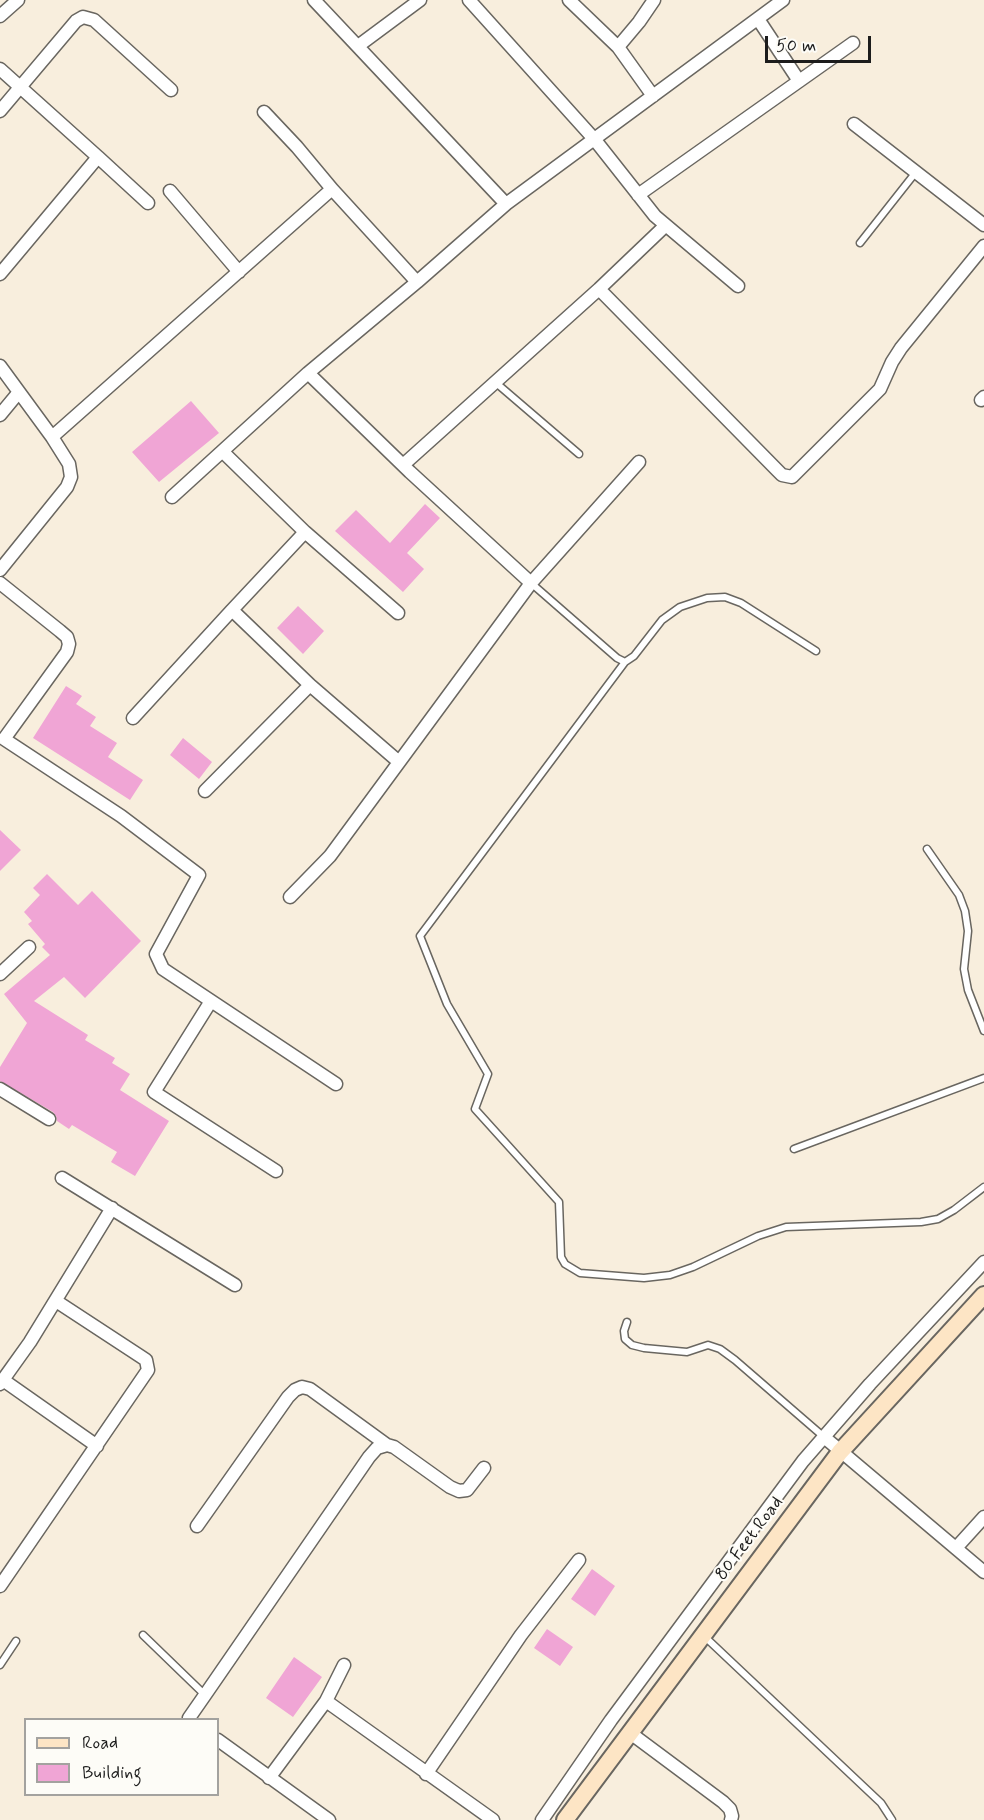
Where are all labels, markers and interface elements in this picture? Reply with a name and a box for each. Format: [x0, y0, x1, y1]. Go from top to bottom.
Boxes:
scale bar [768, 24, 874, 62]
text: 50 m [776, 34, 816, 58]
street label: 80 Feet Road [711, 1493, 789, 1585]
legend [24, 1718, 219, 1796]
text: Road [82, 1731, 118, 1755]
text: Building [82, 1761, 142, 1785]

